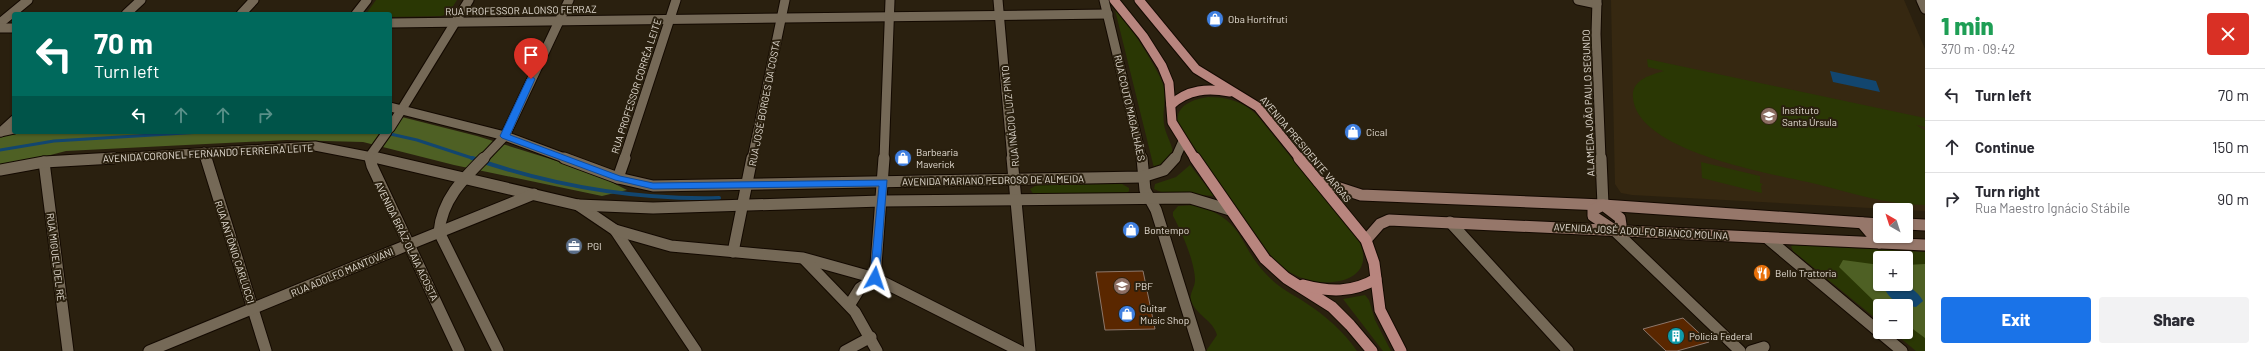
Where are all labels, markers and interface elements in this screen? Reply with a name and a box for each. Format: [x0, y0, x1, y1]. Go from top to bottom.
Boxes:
street label: RUA PROFESSOR ALONSO FERRAZ [445, 3, 597, 17]
shop icon: Oba Hortifruti [1205, 9, 1225, 29]
text: 1 min [1941, 11, 1994, 40]
place label: Oba Hortifruti [1228, 13, 1288, 25]
button: close [2207, 13, 2249, 55]
street label: RUA PROFESSOR CORRÊA LEITE [608, 17, 664, 155]
text: 70 m [94, 26, 153, 60]
icon: left [28, 28, 80, 80]
street label: ALAMEDA JOÃO PAULO SEGUNDO [1579, 29, 1597, 177]
pin [514, 38, 548, 79]
street label: RUA JOSÉ BORGES DA COSTA [746, 39, 782, 167]
text: 370 m · 09:42 [1941, 41, 2015, 57]
icon: arrive [520, 44, 542, 66]
street label: RUA COUTO MAGALHÃES [1112, 54, 1148, 162]
text: Turn left [94, 60, 160, 82]
street label: RUA INÁCIO LUIZ PINTO [999, 65, 1021, 167]
icon: left [1941, 84, 1963, 106]
text: Turn left [1975, 86, 2031, 104]
text: 70 m [2218, 86, 2249, 104]
street label: AVENIDA PRESIDENTE VARGAS [1258, 93, 1354, 205]
icon: left [128, 104, 150, 126]
icon: ahead [170, 104, 192, 126]
icon: ahead [212, 104, 234, 126]
icon: right [254, 104, 276, 126]
place label: Instituto Santa Úrsula [1782, 104, 1837, 128]
school or university icon: Instituto Santa Úrsula [1759, 106, 1779, 126]
shop icon: Cical [1343, 122, 1363, 142]
place label: Cical [1366, 126, 1387, 138]
icon: ahead [1941, 136, 1963, 158]
text: Continue [1975, 138, 2035, 156]
text: 150 m [2212, 138, 2249, 156]
street label: AVENIDA CORONEL FERNANDO FERREIRA LEITE [103, 141, 313, 165]
place label: Barbearia Maverick [916, 146, 958, 170]
shop icon: Barbearia Maverick [893, 148, 913, 168]
street label: AVENIDA MARIANO PEDROSO DE ALMEIDA [902, 172, 1084, 188]
street label: AVENIDA BRÁZ OLAIA ACOSTA [373, 179, 441, 303]
text: Turn right [1975, 182, 2040, 200]
icon: right [1941, 188, 1963, 210]
text: 90 m [2217, 190, 2249, 208]
street label: RUA ANTÔNIO CARLUCCI [213, 199, 257, 305]
text: Rua Maestro Ignácio Stábile [1975, 200, 2130, 216]
north arrow [1873, 203, 1913, 243]
map controls [1873, 203, 1913, 339]
street label: RUA MIGUEL DEL RÉ [45, 212, 67, 302]
shop icon: Bontempo [1121, 220, 1141, 240]
street label: AVENIDA JOSÉ ADOLFO BIANCO MOLINA [1553, 220, 1729, 242]
place label: Bontempo [1144, 224, 1189, 236]
office icon: PGI [564, 236, 584, 256]
place label: PGI [587, 240, 602, 252]
street label: RUA ADOLFO MANTOVANI [289, 245, 395, 299]
button: + [1873, 251, 1913, 291]
position arrow [854, 257, 896, 299]
restaurant icon: Bello Trattoria [1752, 263, 1772, 283]
place label: Bello Trattoria [1775, 267, 1836, 279]
school or university icon: PBF [1112, 276, 1132, 296]
place label: PBF [1135, 280, 1153, 292]
button: Exit [1941, 297, 2091, 343]
button: Share [2099, 297, 2249, 343]
button: − [1873, 299, 1913, 339]
place label: Guitar Music Shop [1140, 302, 1189, 326]
shop icon: Guitar Music Shop [1117, 304, 1137, 324]
building icon: Policia Federal [1666, 326, 1686, 346]
place label: Policia Federal [1689, 330, 1752, 342]

